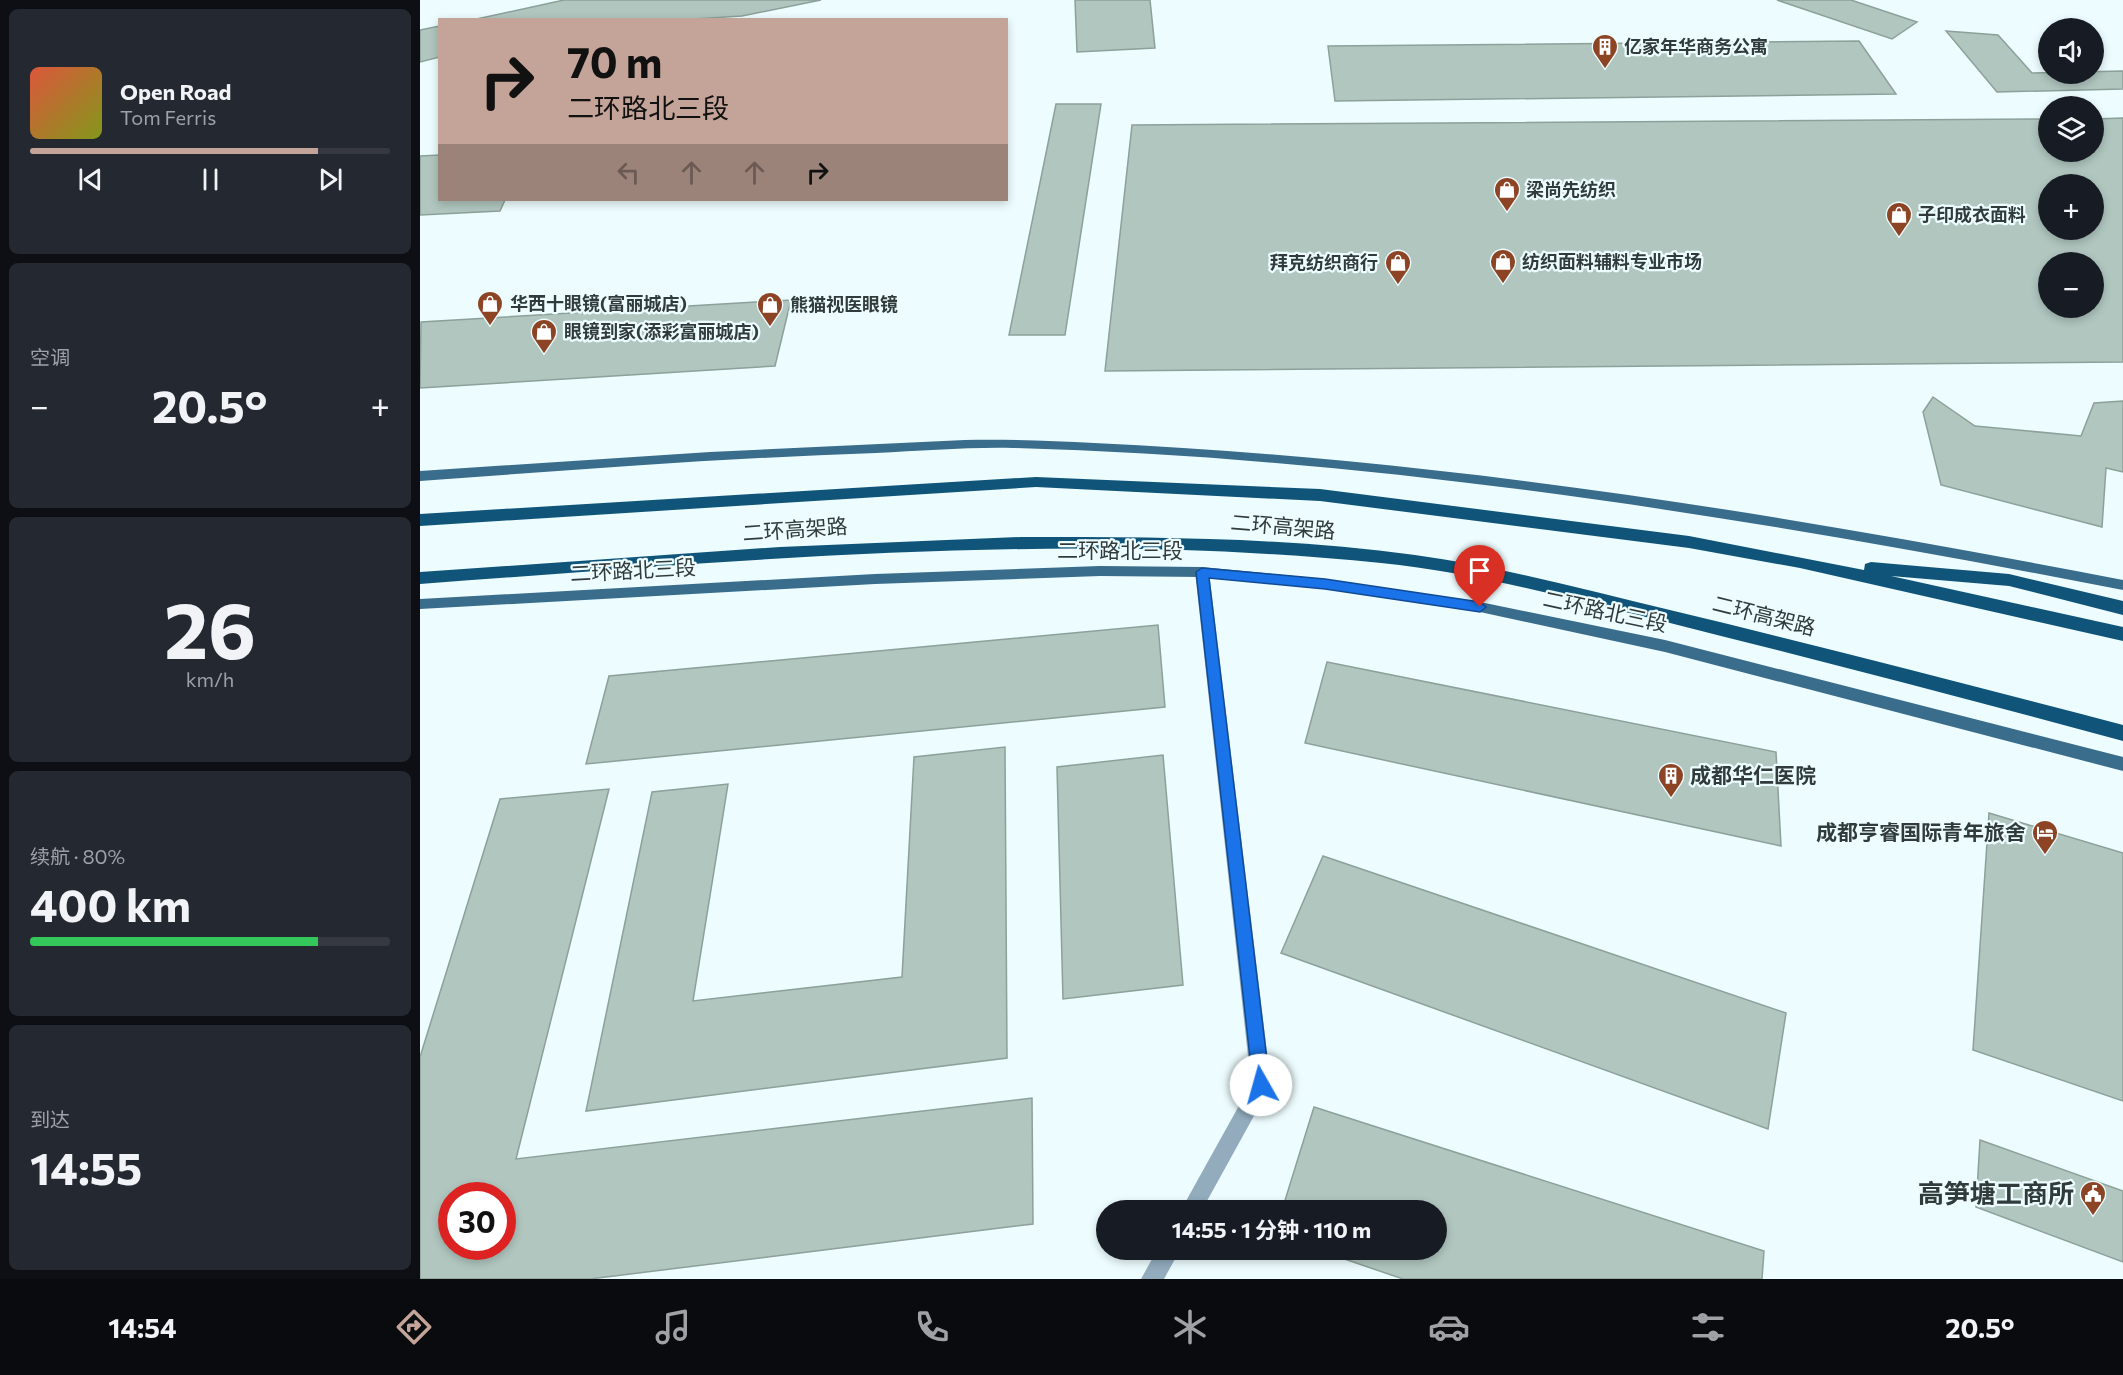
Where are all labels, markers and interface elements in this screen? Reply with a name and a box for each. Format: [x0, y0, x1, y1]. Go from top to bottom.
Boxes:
map controls [2038, 18, 2104, 318]
button: sound [2038, 18, 2104, 84]
building icon: 亿家年华商务公寓 [1590, 32, 1620, 70]
text: 70 m [567, 35, 662, 87]
place label: 亿家年华商务公寓 [1624, 35, 1768, 57]
icon: right [468, 42, 546, 120]
text: Open Road [120, 78, 231, 105]
text: 二环路北三段 [567, 91, 729, 124]
button: layers [2038, 96, 2104, 162]
text: Tom Ferris [120, 105, 216, 129]
icon: left [612, 156, 645, 189]
icon: ahead [675, 156, 708, 189]
icon: ahead [738, 156, 771, 189]
icon: right [801, 156, 834, 189]
icon: previous [74, 163, 107, 196]
icon: pause [194, 163, 227, 196]
icon: next [314, 163, 347, 196]
button: + [2038, 174, 2104, 240]
shop icon: 梁尚先纺织 [1492, 175, 1522, 213]
place label: 梁尚先纺织 [1526, 178, 1616, 200]
shop icon: 子印成衣面料 [1884, 200, 1914, 238]
place label: 子印成衣面料 [1918, 203, 2026, 225]
shop icon: 纺织面料辅料专业市场 [1488, 247, 1518, 285]
shop icon: 拜克纺织商行 [1383, 248, 1413, 286]
place label: 纺织面料辅料专业市场 [1522, 250, 1702, 272]
place label: 拜克纺织商行 [1270, 251, 1378, 273]
button: − [2038, 252, 2104, 318]
shop icon: 华西十眼镜(富丽城店) [475, 289, 505, 327]
shop icon: 熊猫视医眼镜 [755, 290, 785, 328]
place label: 华西十眼镜(富丽城店) [510, 292, 687, 314]
place label: 熊猫视医眼镜 [790, 293, 898, 315]
shop icon: 眼镜到家(添彩富丽城店) [529, 317, 559, 355]
place label: 眼镜到家(添彩富丽城店) [564, 320, 759, 342]
text: 空调 [30, 345, 70, 369]
text: 20.5° [152, 377, 267, 432]
text: − [30, 384, 49, 425]
text: + [371, 384, 390, 425]
street label: 二环高架路 [1230, 508, 1337, 543]
street label: 二环高架路 [742, 512, 848, 545]
street label: 二环路北三段 [1057, 537, 1183, 562]
pin [1454, 545, 1505, 607]
street label: 二环路北三段 [569, 554, 696, 585]
icon: arrive [1463, 554, 1496, 587]
text: 26 [164, 580, 256, 675]
street label: 二环路北三段 [1541, 585, 1670, 636]
street label: 二环高架路 [1710, 590, 1818, 639]
text: km/h [186, 667, 234, 691]
building icon: 成都华仁医院 [1656, 761, 1686, 799]
place label: 成都华仁医院 [1690, 762, 1816, 787]
hotel icon: 成都亨睿国际青年旅舍 [2030, 818, 2060, 856]
place label: 成都亨睿国际青年旅舍 [1816, 819, 2026, 844]
text: 续航 · 80% [30, 844, 125, 868]
text: 400 km [30, 876, 191, 931]
position arrow [1229, 1053, 1293, 1117]
text: 到达 [30, 1107, 70, 1131]
text: 14:55 [30, 1139, 142, 1194]
place label: 高笋塘工商所 [1918, 1177, 2074, 1208]
public building icon: 高笋塘工商所 [2078, 1179, 2108, 1217]
speed limit sign: 30 [438, 1182, 516, 1260]
text: 14:55 · 1 分钟 · 110 m [1172, 1216, 1371, 1243]
icon: directions [393, 1306, 435, 1348]
icon: music [652, 1306, 694, 1348]
icon: phone [911, 1306, 953, 1348]
icon: climate [1169, 1306, 1211, 1348]
icon: car [1428, 1306, 1470, 1348]
icon: filters [1687, 1306, 1729, 1348]
text: 14:54 [108, 1311, 177, 1344]
text: 20.5° [1945, 1311, 2015, 1344]

